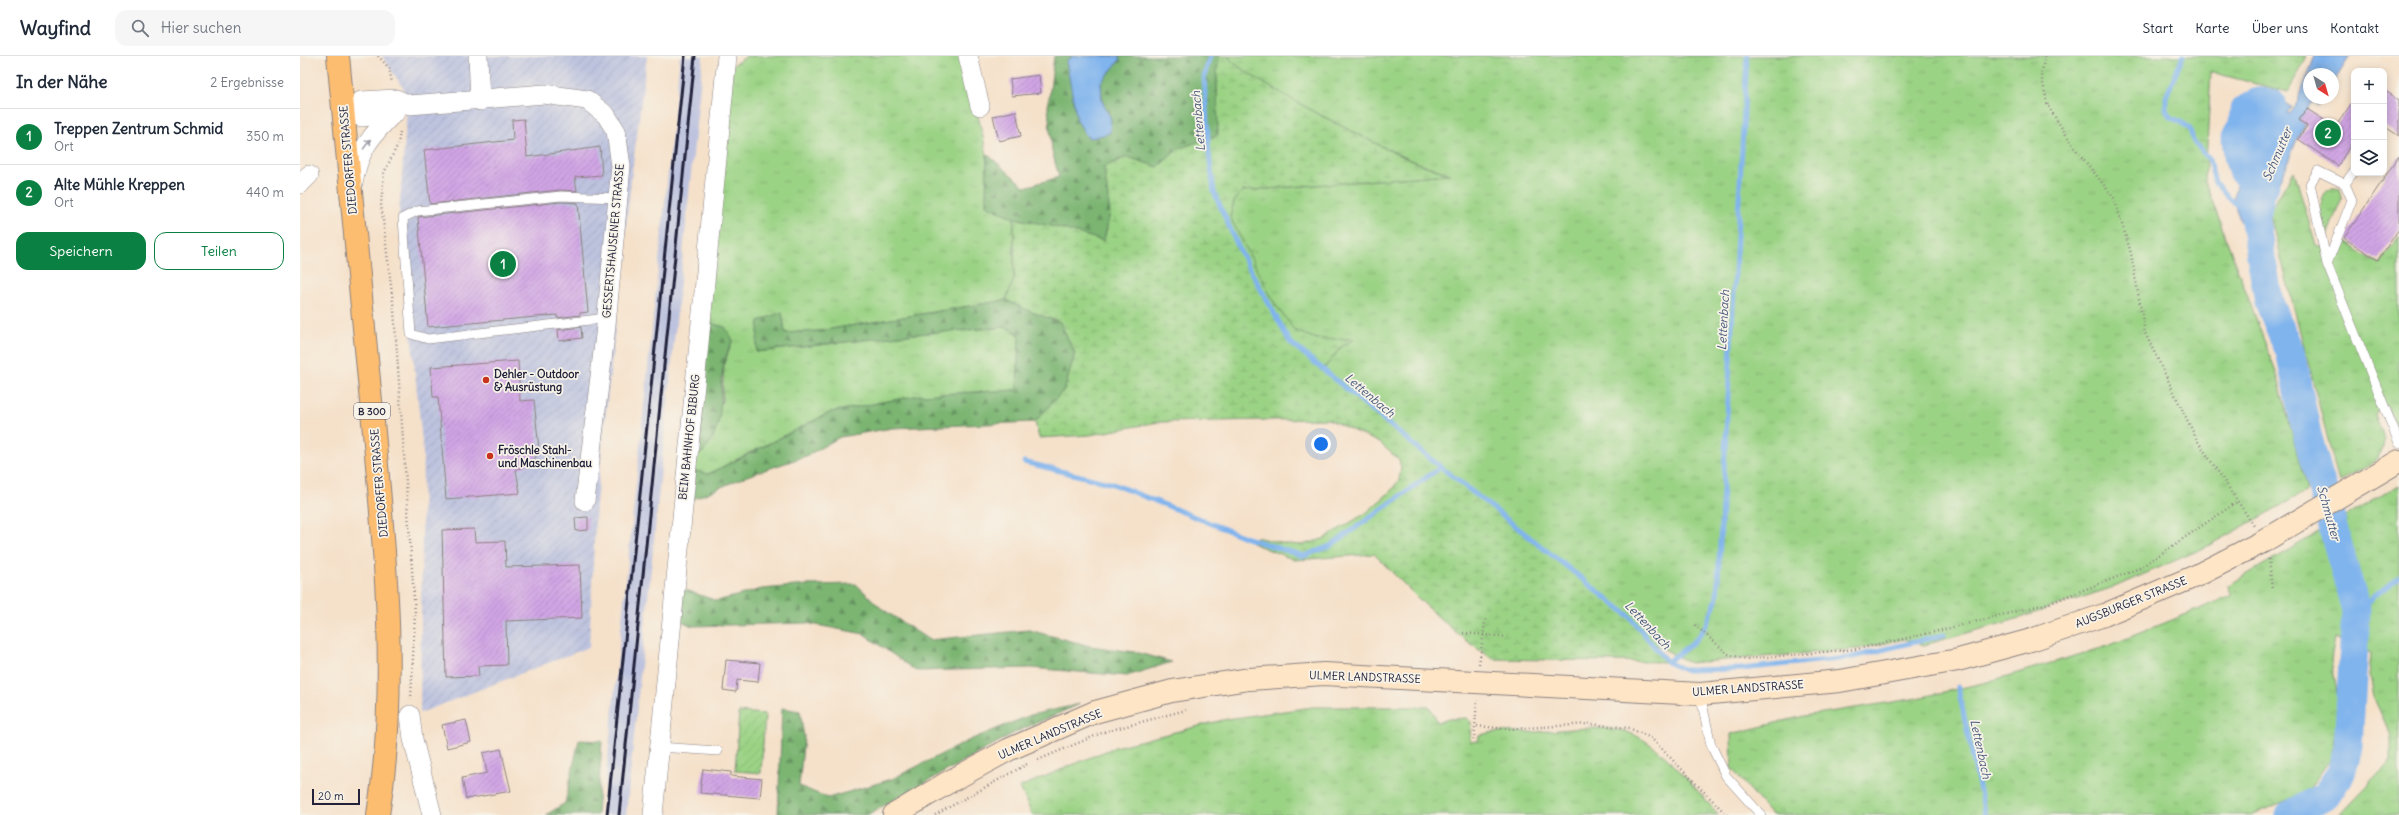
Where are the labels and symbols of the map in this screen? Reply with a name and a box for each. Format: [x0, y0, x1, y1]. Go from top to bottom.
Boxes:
north arrow [2303, 68, 2339, 104]
water label: Lettenbach [1188, 89, 1208, 152]
street label: DIEDORFER STRASSE [336, 105, 360, 215]
pin: 2 [2315, 118, 2341, 148]
water label: Schmutter [2259, 123, 2296, 183]
one-way arrow [362, 138, 371, 149]
street label: GESSERTSHAUSENER STRASSE [599, 163, 627, 319]
pin: 1 [490, 249, 516, 279]
water label: Lettenbach [1714, 288, 1732, 351]
place label: Dehler - Outdoor & Ausrüstung [494, 367, 579, 395]
water label: Lettenbach [1342, 370, 1399, 421]
street label: BEIM BAHNHOF BIBURG [675, 373, 703, 501]
marker: Dehler - Outdoor & Ausrüstung [481, 375, 491, 385]
road number: B 300 [354, 403, 390, 419]
street label: DIEDORFER STRASSE [367, 428, 391, 538]
your location [1311, 434, 1331, 454]
place label: Fröschle Stahl- und Maschinenbau [498, 443, 592, 470]
marker: Fröschle Stahl- und Maschinenbau [485, 451, 495, 461]
water label: Schmutter [2314, 484, 2345, 544]
street label: AUGSBURGER STRASSE [2073, 573, 2189, 631]
water label: Lettenbach [1622, 598, 1675, 653]
street label: ULMER LANDSTRASSE [1309, 668, 1421, 686]
street label: ULMER LANDSTRASSE [1692, 677, 1804, 699]
street label: ULMER LANDSTRASSE [996, 706, 1104, 762]
water label: Lettenbach [1967, 718, 1995, 781]
scale bar [312, 787, 360, 806]

